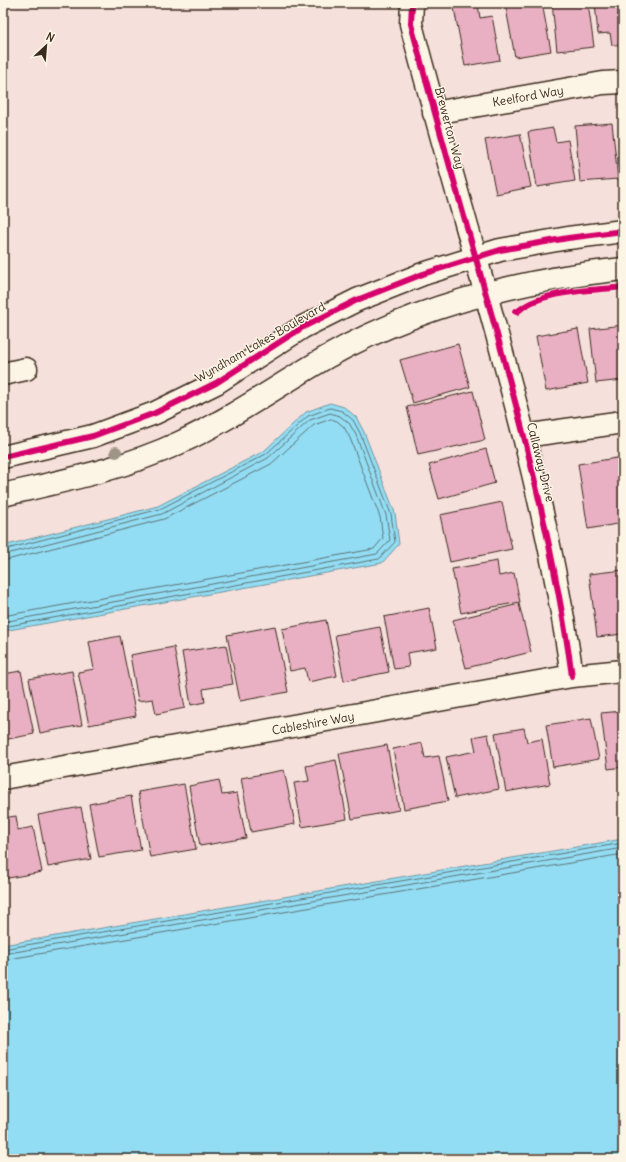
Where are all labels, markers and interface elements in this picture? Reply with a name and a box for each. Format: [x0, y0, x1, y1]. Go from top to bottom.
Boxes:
north arrow [26, 26, 66, 66]
text: N [44, 29, 57, 45]
street label: Keelford Way [491, 82, 565, 110]
street label: Brewerton Way [432, 85, 468, 171]
street label: Wyndham Lakes Boulevard [192, 299, 328, 385]
street label: Callaway Drive [524, 421, 558, 503]
street label: Cableshire Way [271, 708, 355, 738]

